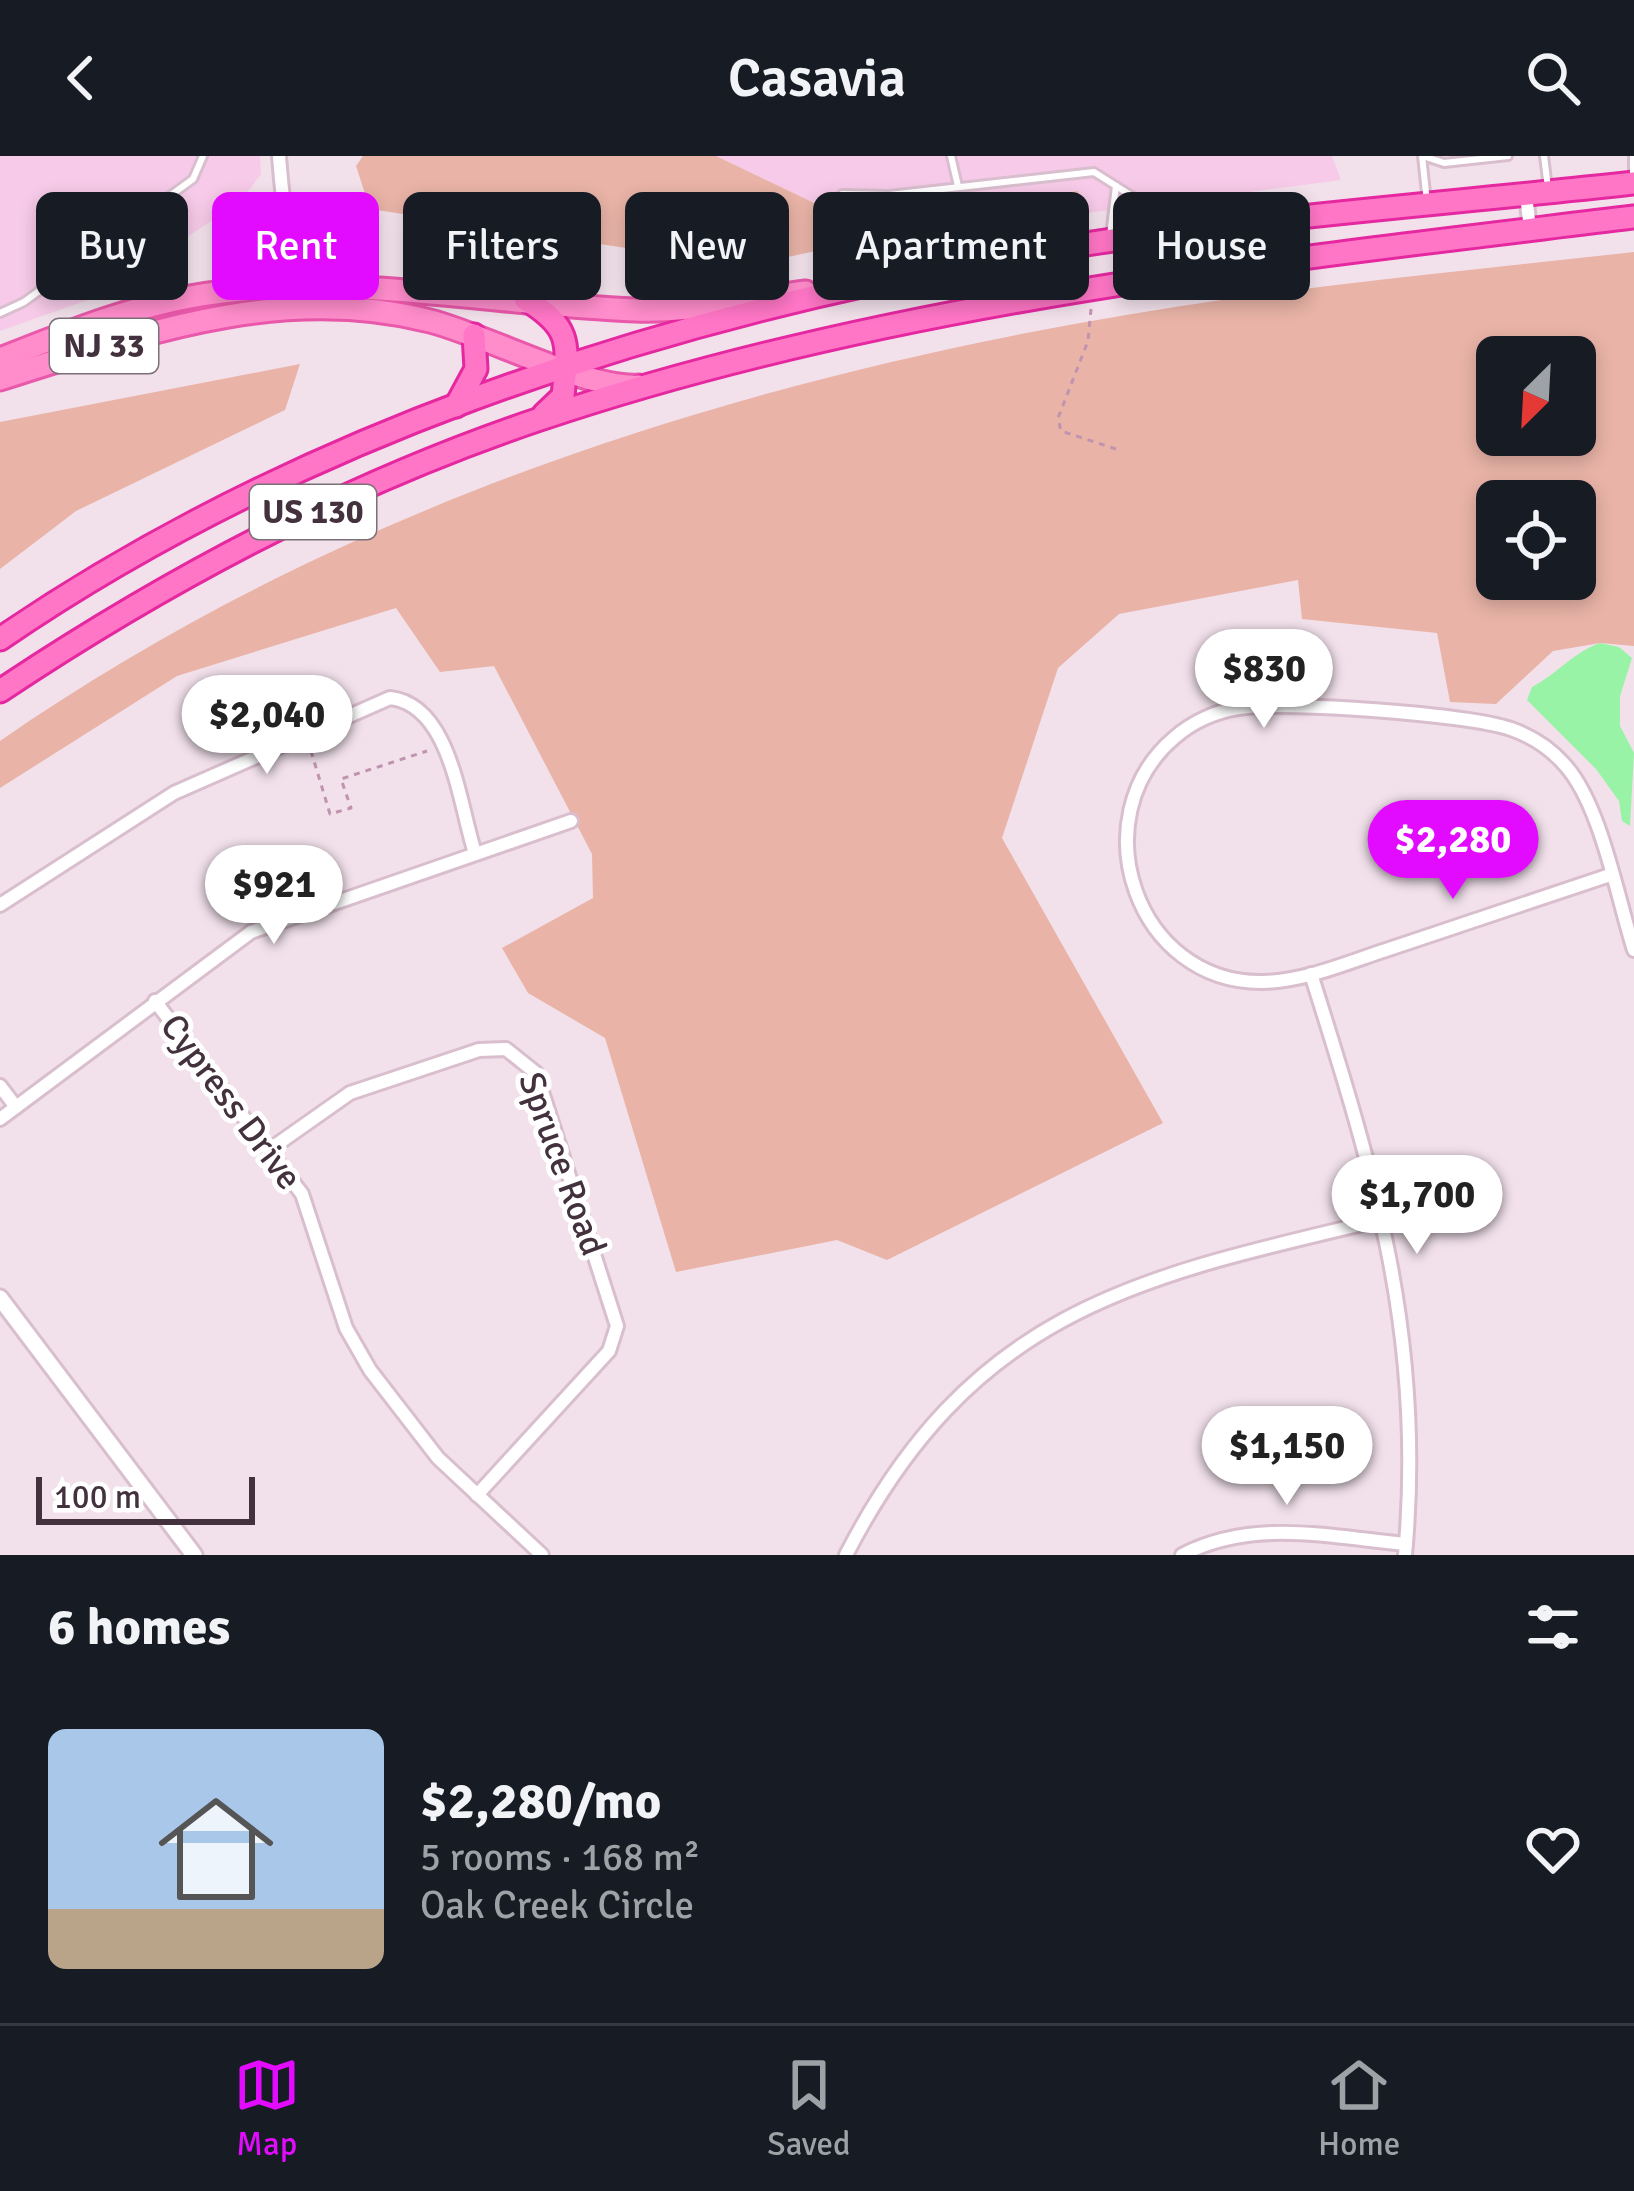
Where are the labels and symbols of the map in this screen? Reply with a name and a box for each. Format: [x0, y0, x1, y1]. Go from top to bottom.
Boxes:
road number: NJ 33 [50, 319, 158, 373]
north arrow [1476, 336, 1596, 456]
road number: US 130 [250, 485, 376, 539]
pin: $830 [1193, 629, 1335, 731]
pin: $2,040 [169, 675, 365, 777]
pin: $2,280 [1355, 800, 1551, 902]
pin: $921 [203, 845, 345, 947]
street label: Cypress Drive [150, 1005, 312, 1199]
street label: Spruce Road [508, 1066, 616, 1262]
pin: $1,700 [1319, 1155, 1515, 1257]
pin: $1,150 [1189, 1406, 1385, 1508]
scale bar [36, 1471, 255, 1524]

